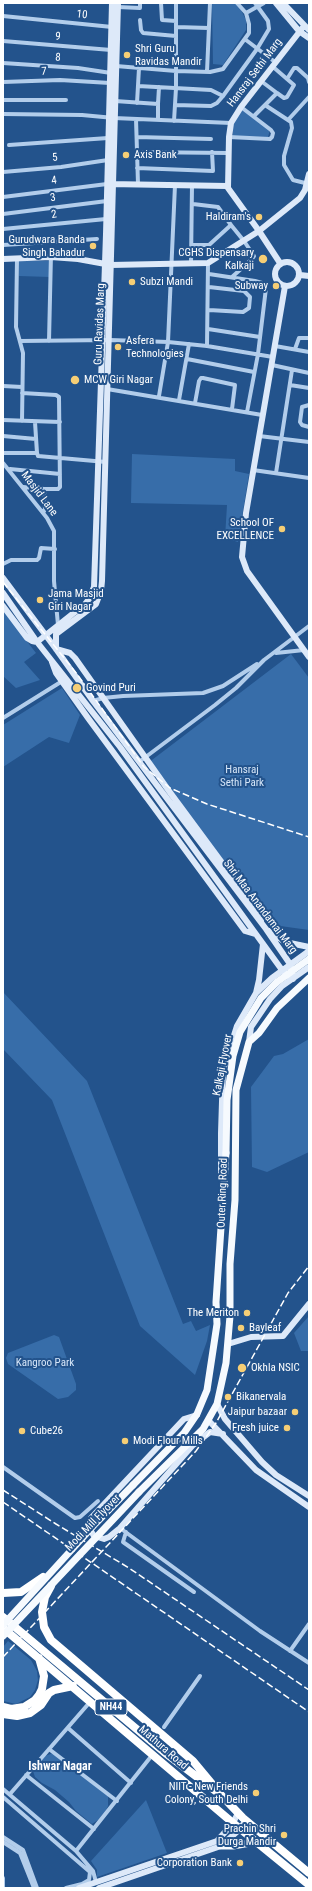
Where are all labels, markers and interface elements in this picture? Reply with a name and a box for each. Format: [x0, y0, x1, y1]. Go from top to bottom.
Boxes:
street label: 10 [76, 8, 88, 22]
street label: 9 [55, 30, 61, 44]
street label: Hansraj Sethi Marg [225, 36, 285, 110]
place label: Shri Guru Ravidas Mandir [135, 42, 202, 68]
marker: Shri Guru Ravidas Mandir [122, 50, 132, 60]
street label: 8 [55, 51, 61, 65]
street label: 7 [41, 65, 47, 79]
place label: Axis Bank [134, 148, 177, 162]
marker: Axis Bank [121, 150, 131, 160]
street label: 5 [52, 151, 58, 165]
street label: 4 [51, 174, 57, 188]
street label: 3 [49, 191, 57, 205]
street label: 2 [50, 208, 58, 222]
place label: Haldiram's [206, 210, 251, 224]
marker: Haldiram's [254, 212, 264, 222]
place label: Gurudwara Banda Singh Bahadur [8, 233, 85, 259]
marker: Gurudwara Banda Singh Bahadur [88, 241, 98, 251]
place label: CGHS Dispensary Kalkaji [178, 246, 254, 272]
marker: CGHS Dispensary Kalkaji [257, 253, 269, 265]
place label: Subzi Mandi [140, 275, 193, 289]
marker: Subzi Mandi [127, 277, 137, 287]
place label: Subway [235, 279, 268, 293]
marker: Subway [271, 281, 281, 291]
street label: Guru Ravidas Marg [92, 283, 108, 365]
place label: Asfera Technologies [126, 334, 184, 360]
marker: Asfera Technologies [113, 342, 123, 352]
place label: MCW Giri Nagar [84, 373, 153, 387]
marker: MCW Giri Nagar [69, 374, 81, 386]
street label: Masjid Lane [18, 469, 60, 519]
place label: School OF EXCELLENCE [216, 516, 274, 542]
marker: School OF EXCELLENCE [277, 524, 287, 534]
place label: Jama Masjid Giri Nagar [48, 587, 104, 613]
marker: Jama Masjid Giri Nagar [35, 595, 45, 605]
place label: Govind Puri [86, 681, 136, 695]
marker: Govind Puri [71, 682, 83, 694]
park label: Hansraj Sethi Park [220, 763, 264, 789]
street label: Shri Maa Anandamai Marg [220, 857, 300, 957]
street label: Kalkaji Flyover [211, 1033, 235, 1097]
street label: Outer Ring Road [215, 1158, 231, 1228]
place label: The Meriton [187, 1306, 239, 1320]
marker: The Meriton [242, 1308, 252, 1318]
place label: Bayleaf [249, 1321, 281, 1335]
marker: Bayleaf [236, 1323, 246, 1333]
park label: Kangroo Park [16, 1356, 74, 1370]
place label: Okhla NSIC [251, 1361, 300, 1375]
marker: Okhla NSIC [236, 1362, 248, 1374]
place label: Bikanervala [236, 1390, 286, 1404]
marker: Bikanervala [223, 1392, 233, 1402]
place label: Jaipur bazaar [228, 1405, 287, 1419]
marker: Jaipur bazaar [290, 1407, 300, 1417]
place label: Fresh juice [232, 1421, 279, 1435]
marker: Fresh juice [282, 1423, 292, 1433]
place label: Cube26 [30, 1424, 63, 1438]
marker: Cube26 [17, 1426, 27, 1436]
place label: Modi Flour Mills [133, 1434, 203, 1448]
marker: Modi Flour Mills [120, 1436, 130, 1446]
street label: Modi Mill Flyover [63, 1492, 123, 1554]
road number: NH44 [95, 1699, 127, 1715]
street label: Mathura Road [136, 1723, 190, 1773]
district label: Ishwar Nagar [28, 1760, 92, 1774]
place label: NIIT - New Friends Colony, South Delhi [165, 1780, 248, 1806]
marker: NIIT - New Friends Colony, South Delhi [251, 1788, 261, 1798]
place label: Prachin Shri Durga Mandir [218, 1822, 276, 1848]
marker: Prachin Shri Durga Mandir [279, 1830, 289, 1840]
place label: Corporation Bank [157, 1856, 232, 1870]
marker: Corporation Bank [235, 1858, 245, 1868]

